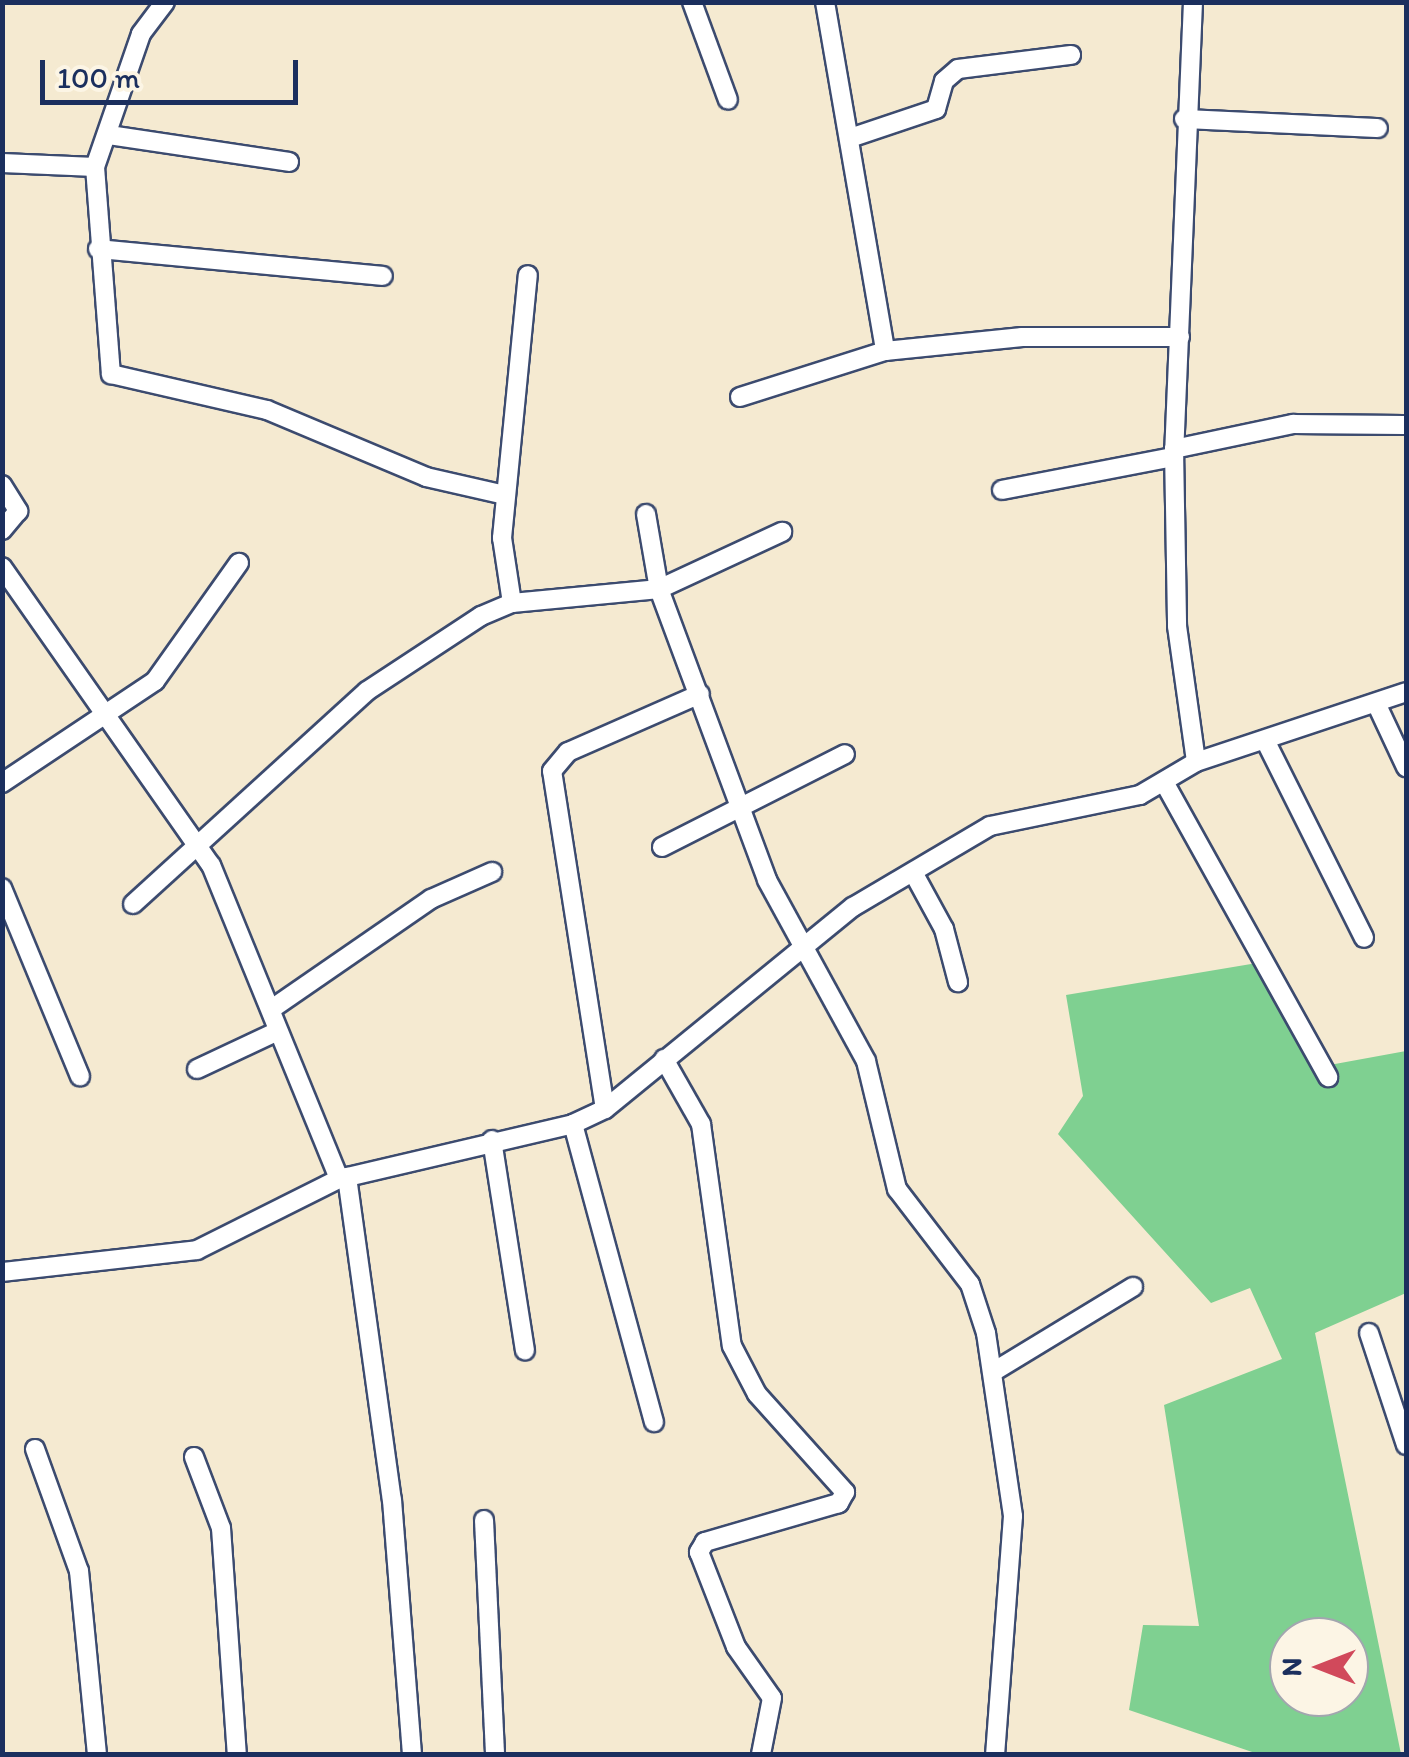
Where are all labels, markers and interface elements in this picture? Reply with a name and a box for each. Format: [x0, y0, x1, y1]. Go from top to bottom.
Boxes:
scale bar [45, 40, 302, 102]
text: 100 m [57, 59, 140, 96]
north arrow [1269, 1617, 1369, 1717]
text: N [1274, 1658, 1308, 1676]

